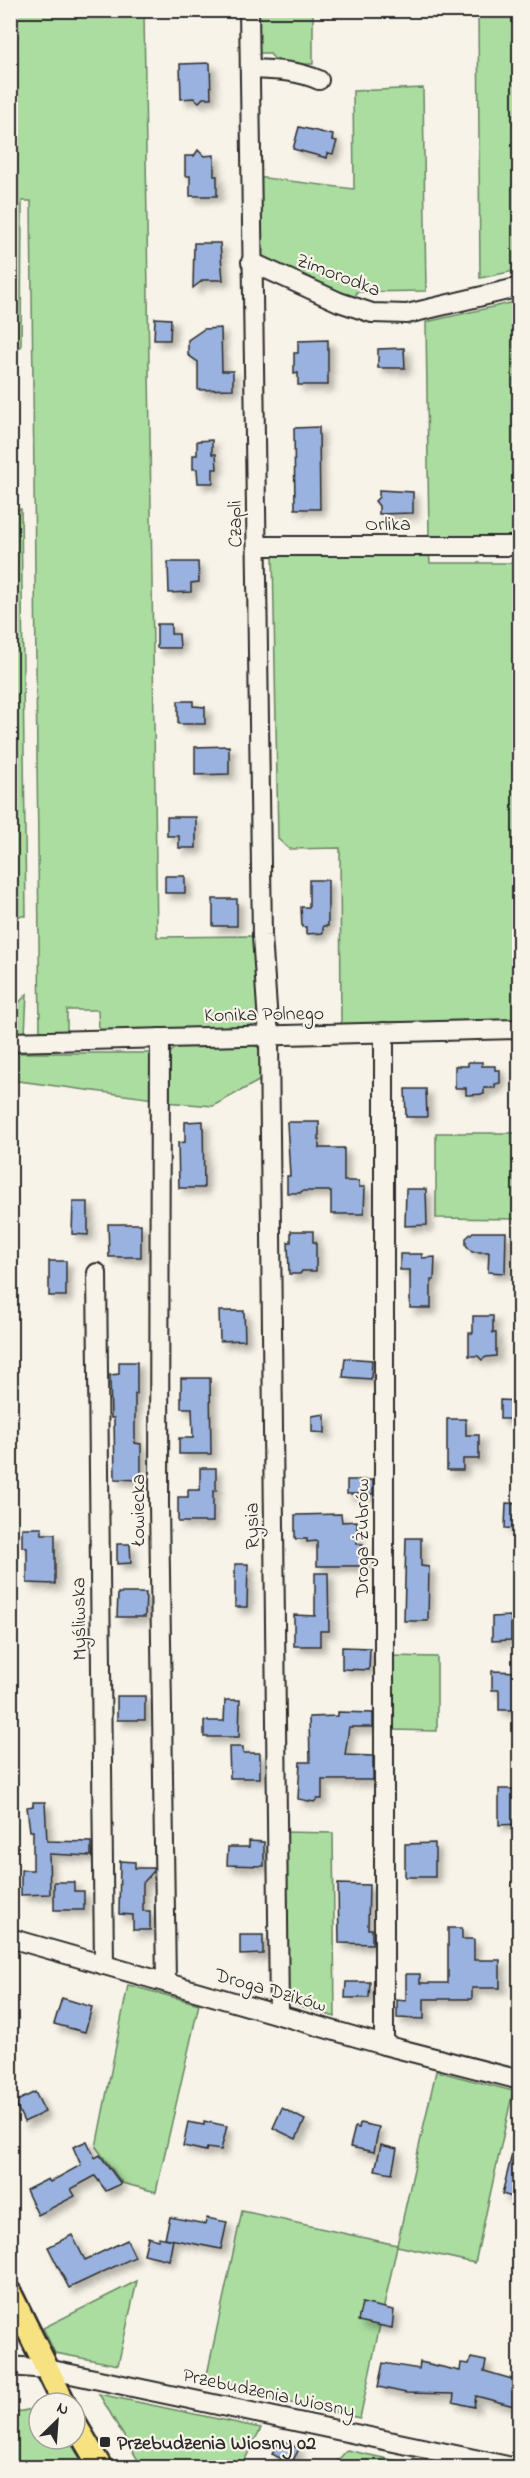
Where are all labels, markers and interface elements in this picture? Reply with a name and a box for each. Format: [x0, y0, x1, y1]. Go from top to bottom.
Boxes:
street label: Zimorodka [292, 247, 385, 306]
street label: Czapli [222, 500, 251, 548]
street label: Orlika [365, 511, 411, 540]
street label: Konika Polnego [204, 1000, 324, 1032]
street label: Łowiecka [125, 1474, 154, 1547]
street label: Droga Żubrów [349, 1478, 379, 1599]
street label: Rysia [239, 1502, 268, 1550]
street label: Myśliwska [65, 1577, 96, 1661]
street label: Droga Dzików [210, 1961, 330, 2022]
street label: Przebudzenia Wiosny [180, 2362, 357, 2427]
north arrow [27, 2391, 87, 2451]
text: N [53, 2396, 73, 2422]
place label: Przebudzenia Wiosny 02 [117, 2430, 316, 2460]
marker: Przebudzenia Wiosny 02 [98, 2435, 112, 2449]

